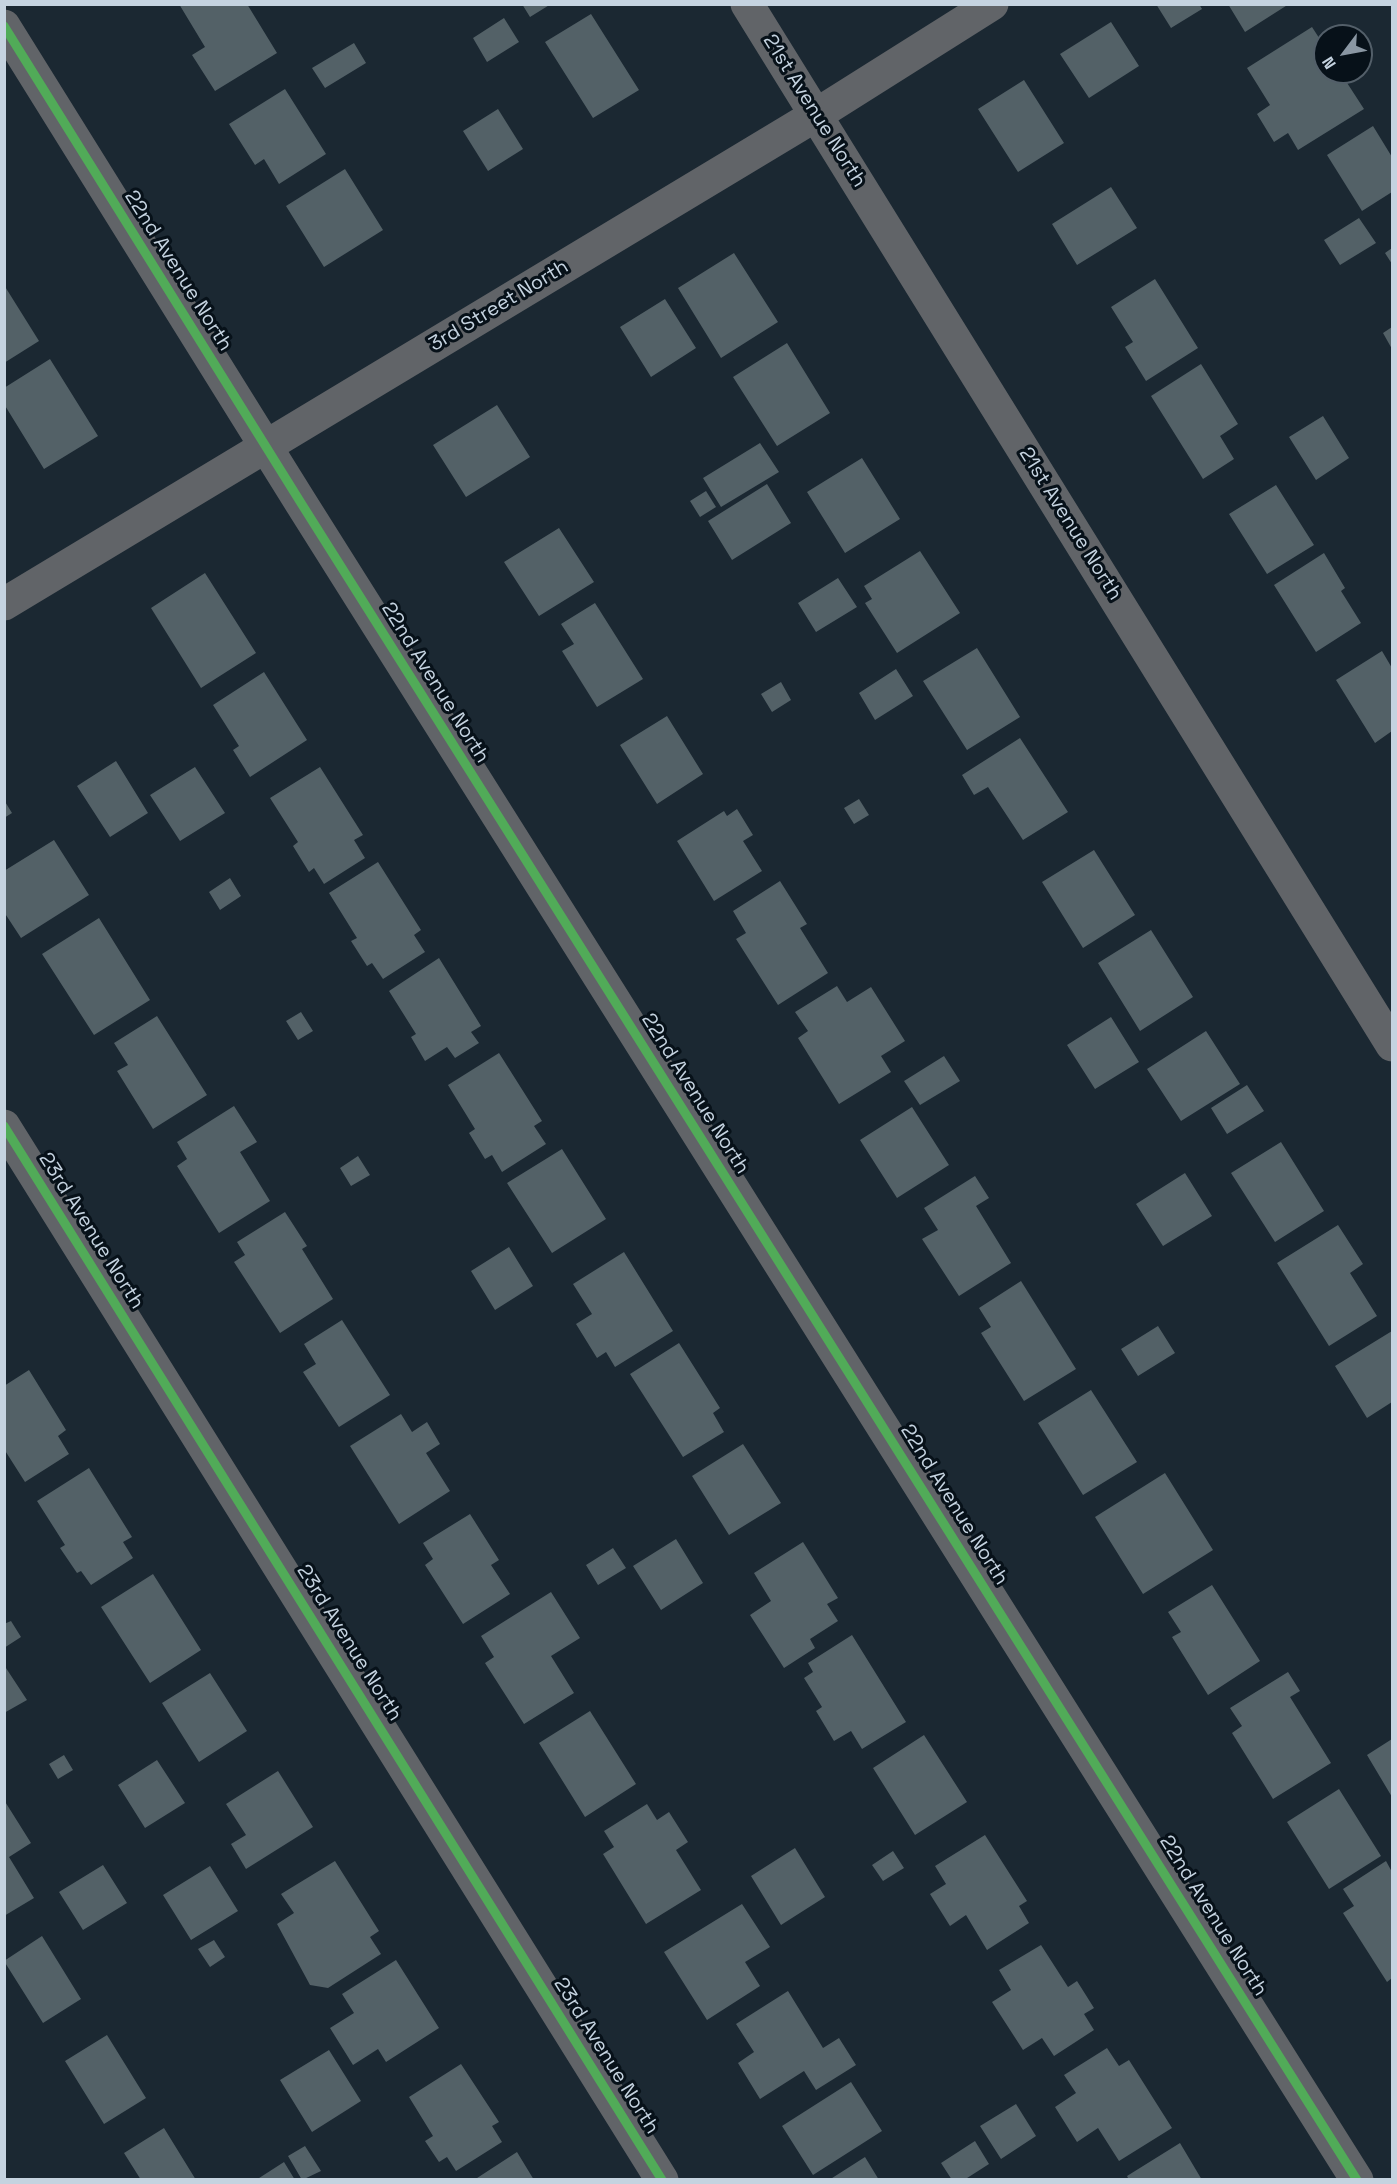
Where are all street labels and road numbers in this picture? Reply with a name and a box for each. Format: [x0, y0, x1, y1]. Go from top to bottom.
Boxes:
street label: 21st Avenue North [757, 30, 871, 192]
street label: 22nd Avenue North [119, 186, 237, 356]
street label: 3rd Street North [425, 255, 573, 357]
street label: 21st Avenue North [1013, 443, 1127, 605]
street label: 22nd Avenue North [376, 598, 494, 768]
street label: 22nd Avenue North [636, 1009, 754, 1179]
street label: 23rd Avenue North [33, 1148, 149, 1314]
street label: 22nd Avenue North [895, 1420, 1013, 1590]
street label: 23rd Avenue North [291, 1560, 407, 1726]
street label: 22nd Avenue North [1154, 1831, 1272, 2001]
street label: 23rd Avenue North [548, 1973, 664, 2139]

